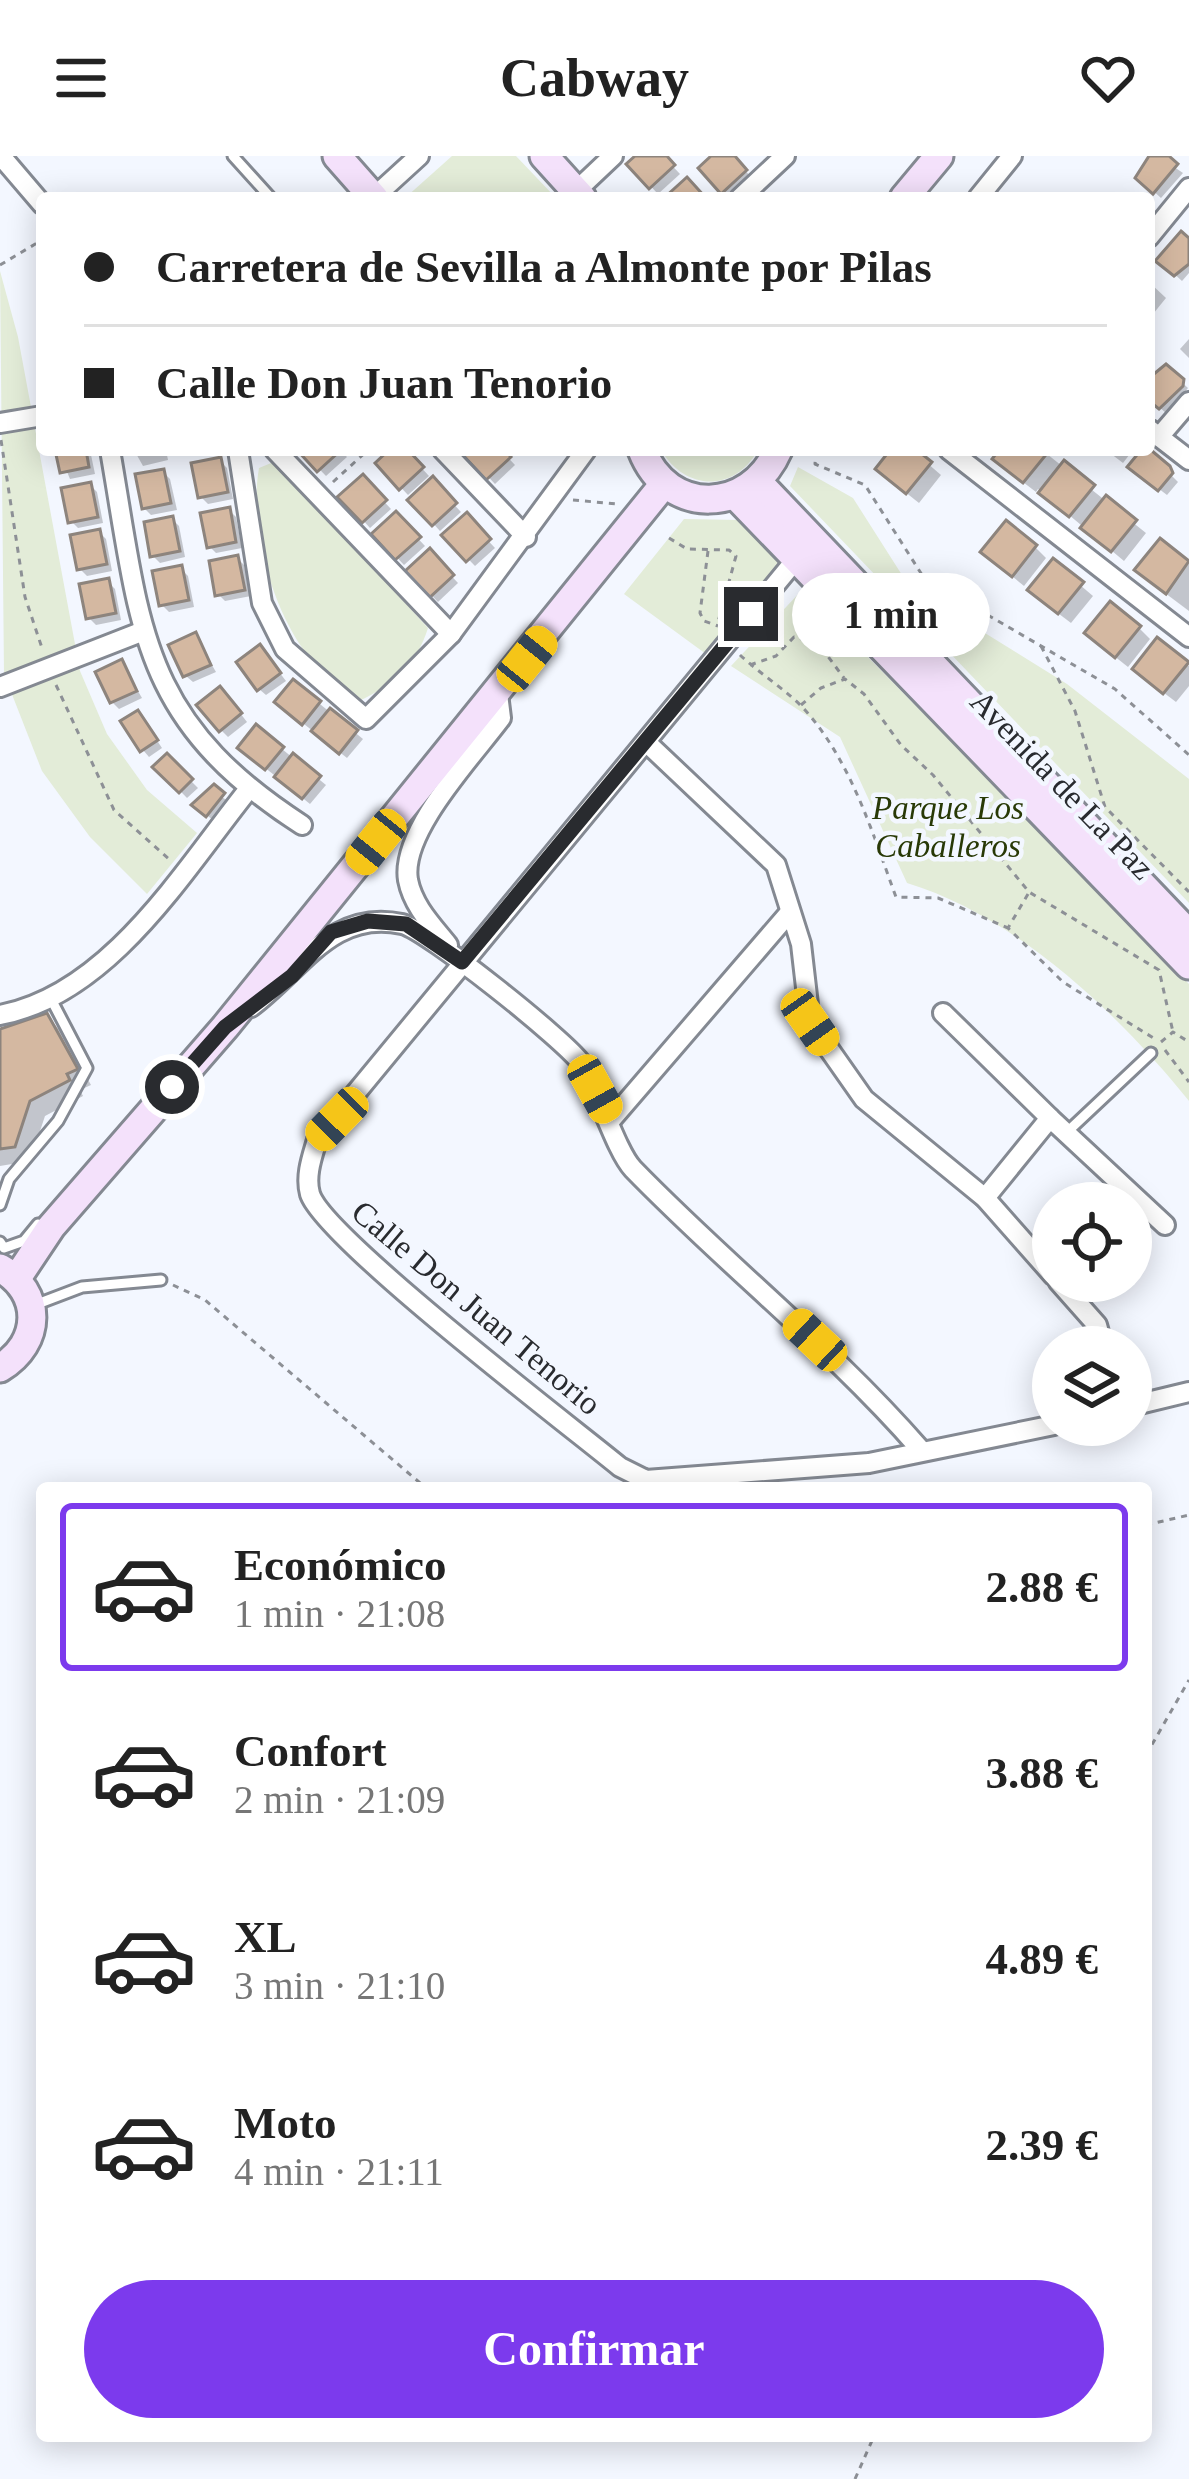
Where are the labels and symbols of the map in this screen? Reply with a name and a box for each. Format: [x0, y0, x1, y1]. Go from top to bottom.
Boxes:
callout: 1 min [793, 572, 991, 656]
route end [724, 587, 778, 641]
car [490, 620, 564, 698]
street label: Avenida de La Paz [963, 683, 1161, 886]
park label: Parque Los Caballeros [871, 790, 1024, 864]
car [339, 803, 413, 881]
car [775, 982, 845, 1062]
car [562, 1049, 628, 1129]
route start [145, 1060, 199, 1114]
car [299, 1081, 375, 1157]
street label: Calle Don Juan Tenorio [345, 1193, 608, 1422]
car [776, 1302, 854, 1378]

